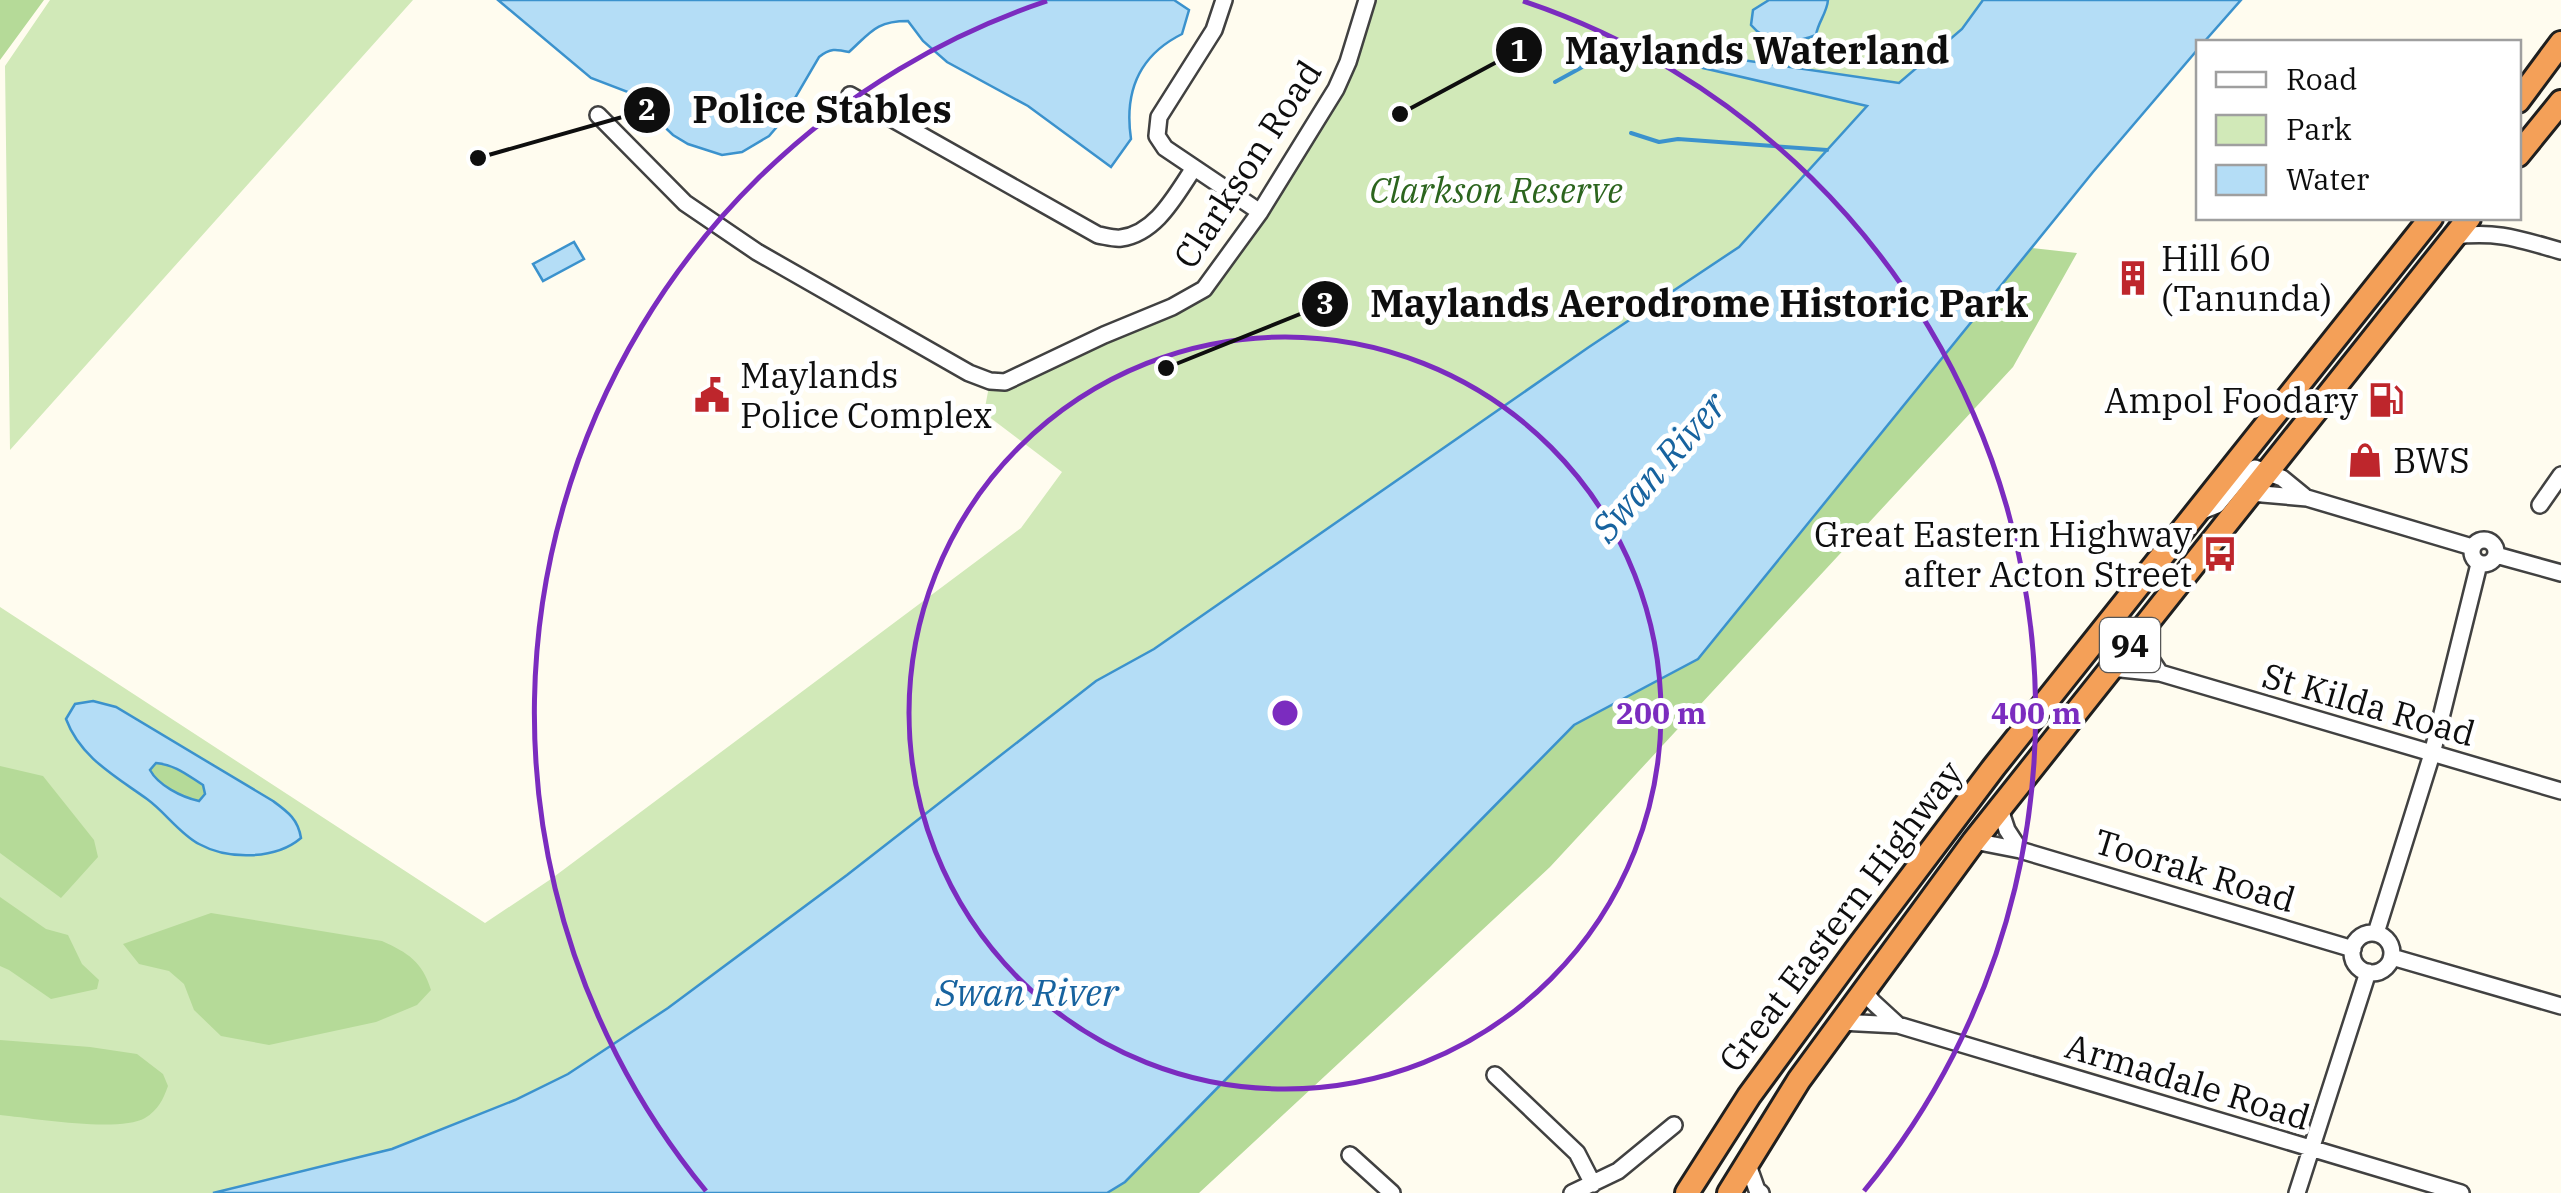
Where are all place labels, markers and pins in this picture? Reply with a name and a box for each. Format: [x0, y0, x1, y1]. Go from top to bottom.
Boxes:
callout: Maylands Waterland [1494, 16, 1969, 84]
callout: Police Stables [622, 76, 972, 144]
place label: Hill 60 (Tanunda) [2161, 235, 2332, 321]
building icon: Hill 60 (Tanunda) [2114, 259, 2152, 297]
callout: Maylands Aerodrome Historic Park [1300, 270, 2048, 338]
place label: Maylands Police Complex [740, 352, 993, 438]
public building icon: Maylands Police Complex [693, 376, 731, 414]
place label: Ampol Foodary [2104, 377, 2358, 423]
fuel station icon: Ampol Foodary [2367, 381, 2405, 419]
place label: BWS [2393, 437, 2470, 483]
shop icon: BWS [2346, 441, 2384, 479]
place label: Great Eastern Highway after Acton Street [1814, 511, 2192, 597]
bus stop icon: Great Eastern Highway after Acton Street [2201, 535, 2239, 573]
centre of rings [1267, 695, 1303, 731]

